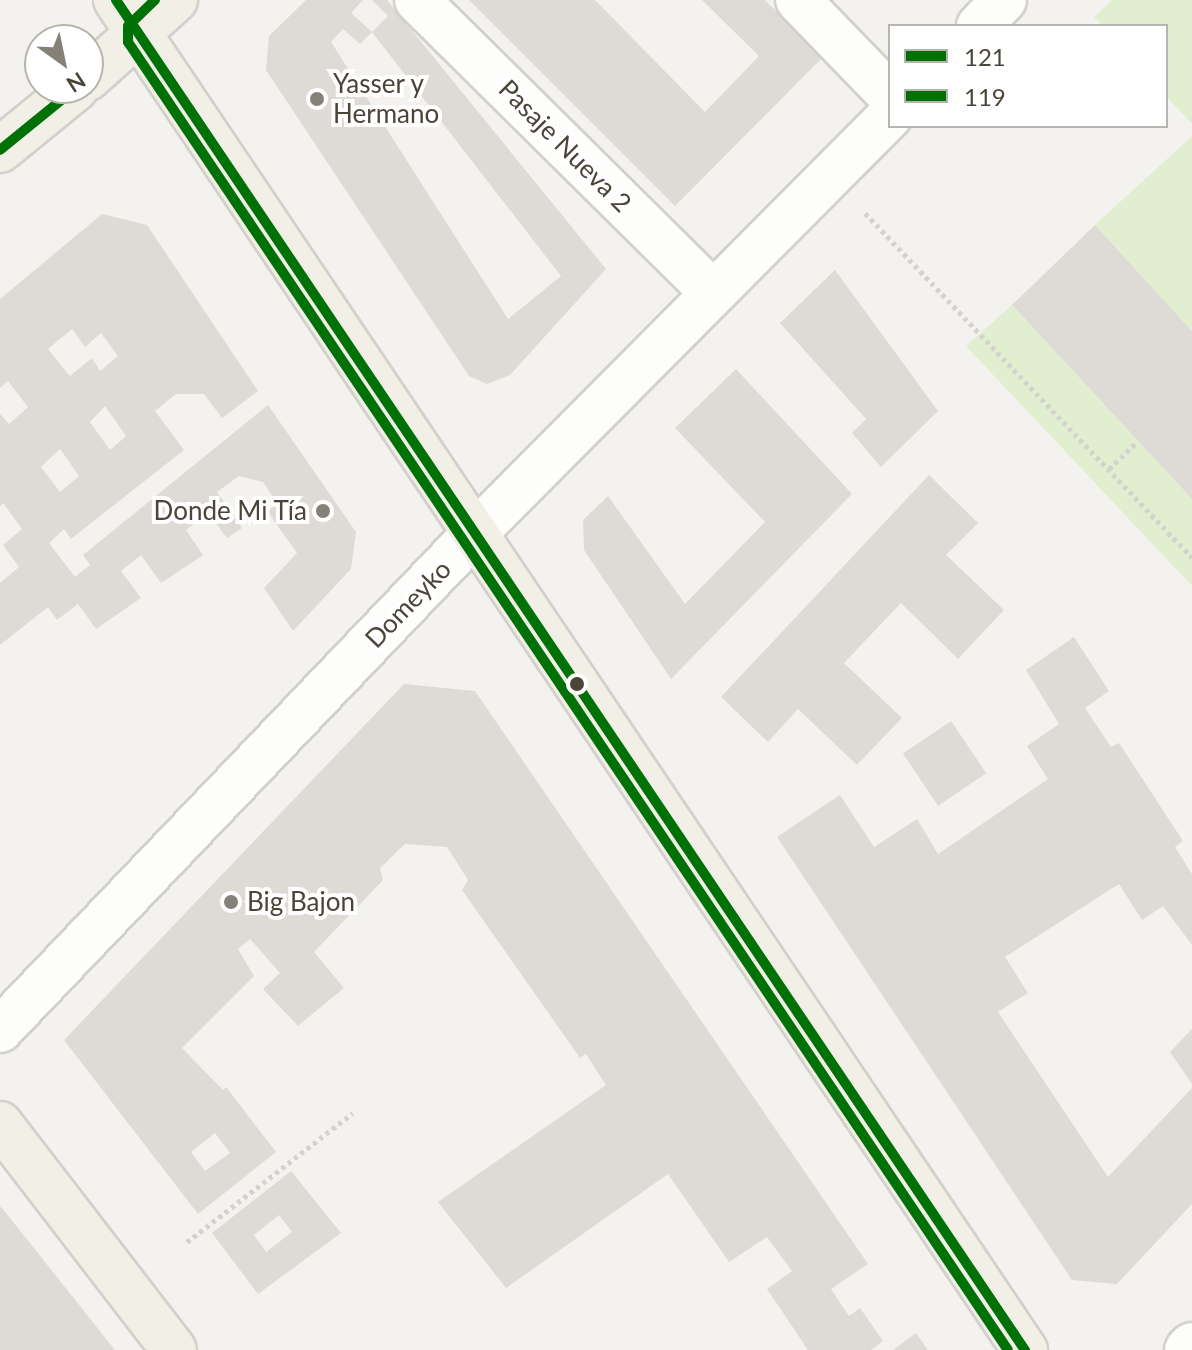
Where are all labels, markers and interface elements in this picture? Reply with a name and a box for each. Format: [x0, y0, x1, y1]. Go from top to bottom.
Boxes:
north arrow [24, 24, 104, 104]
legend [888, 24, 1168, 128]
text: 121 [964, 42, 1006, 71]
text: N [62, 67, 91, 99]
place label: Yasser y Hermano [333, 68, 439, 130]
street label: Pasaje Nueva 2 [492, 73, 638, 219]
text: 119 [964, 82, 1006, 111]
marker: Yasser y Hermano [308, 90, 326, 108]
place label: Donde Mi Tía [153, 495, 307, 527]
marker: Donde Mi Tía [314, 502, 332, 520]
street label: Domeyko [359, 554, 457, 654]
unlabelled marker [569, 676, 585, 692]
place label: Big Bajon [247, 886, 355, 918]
marker: Big Bajon [222, 893, 240, 911]

